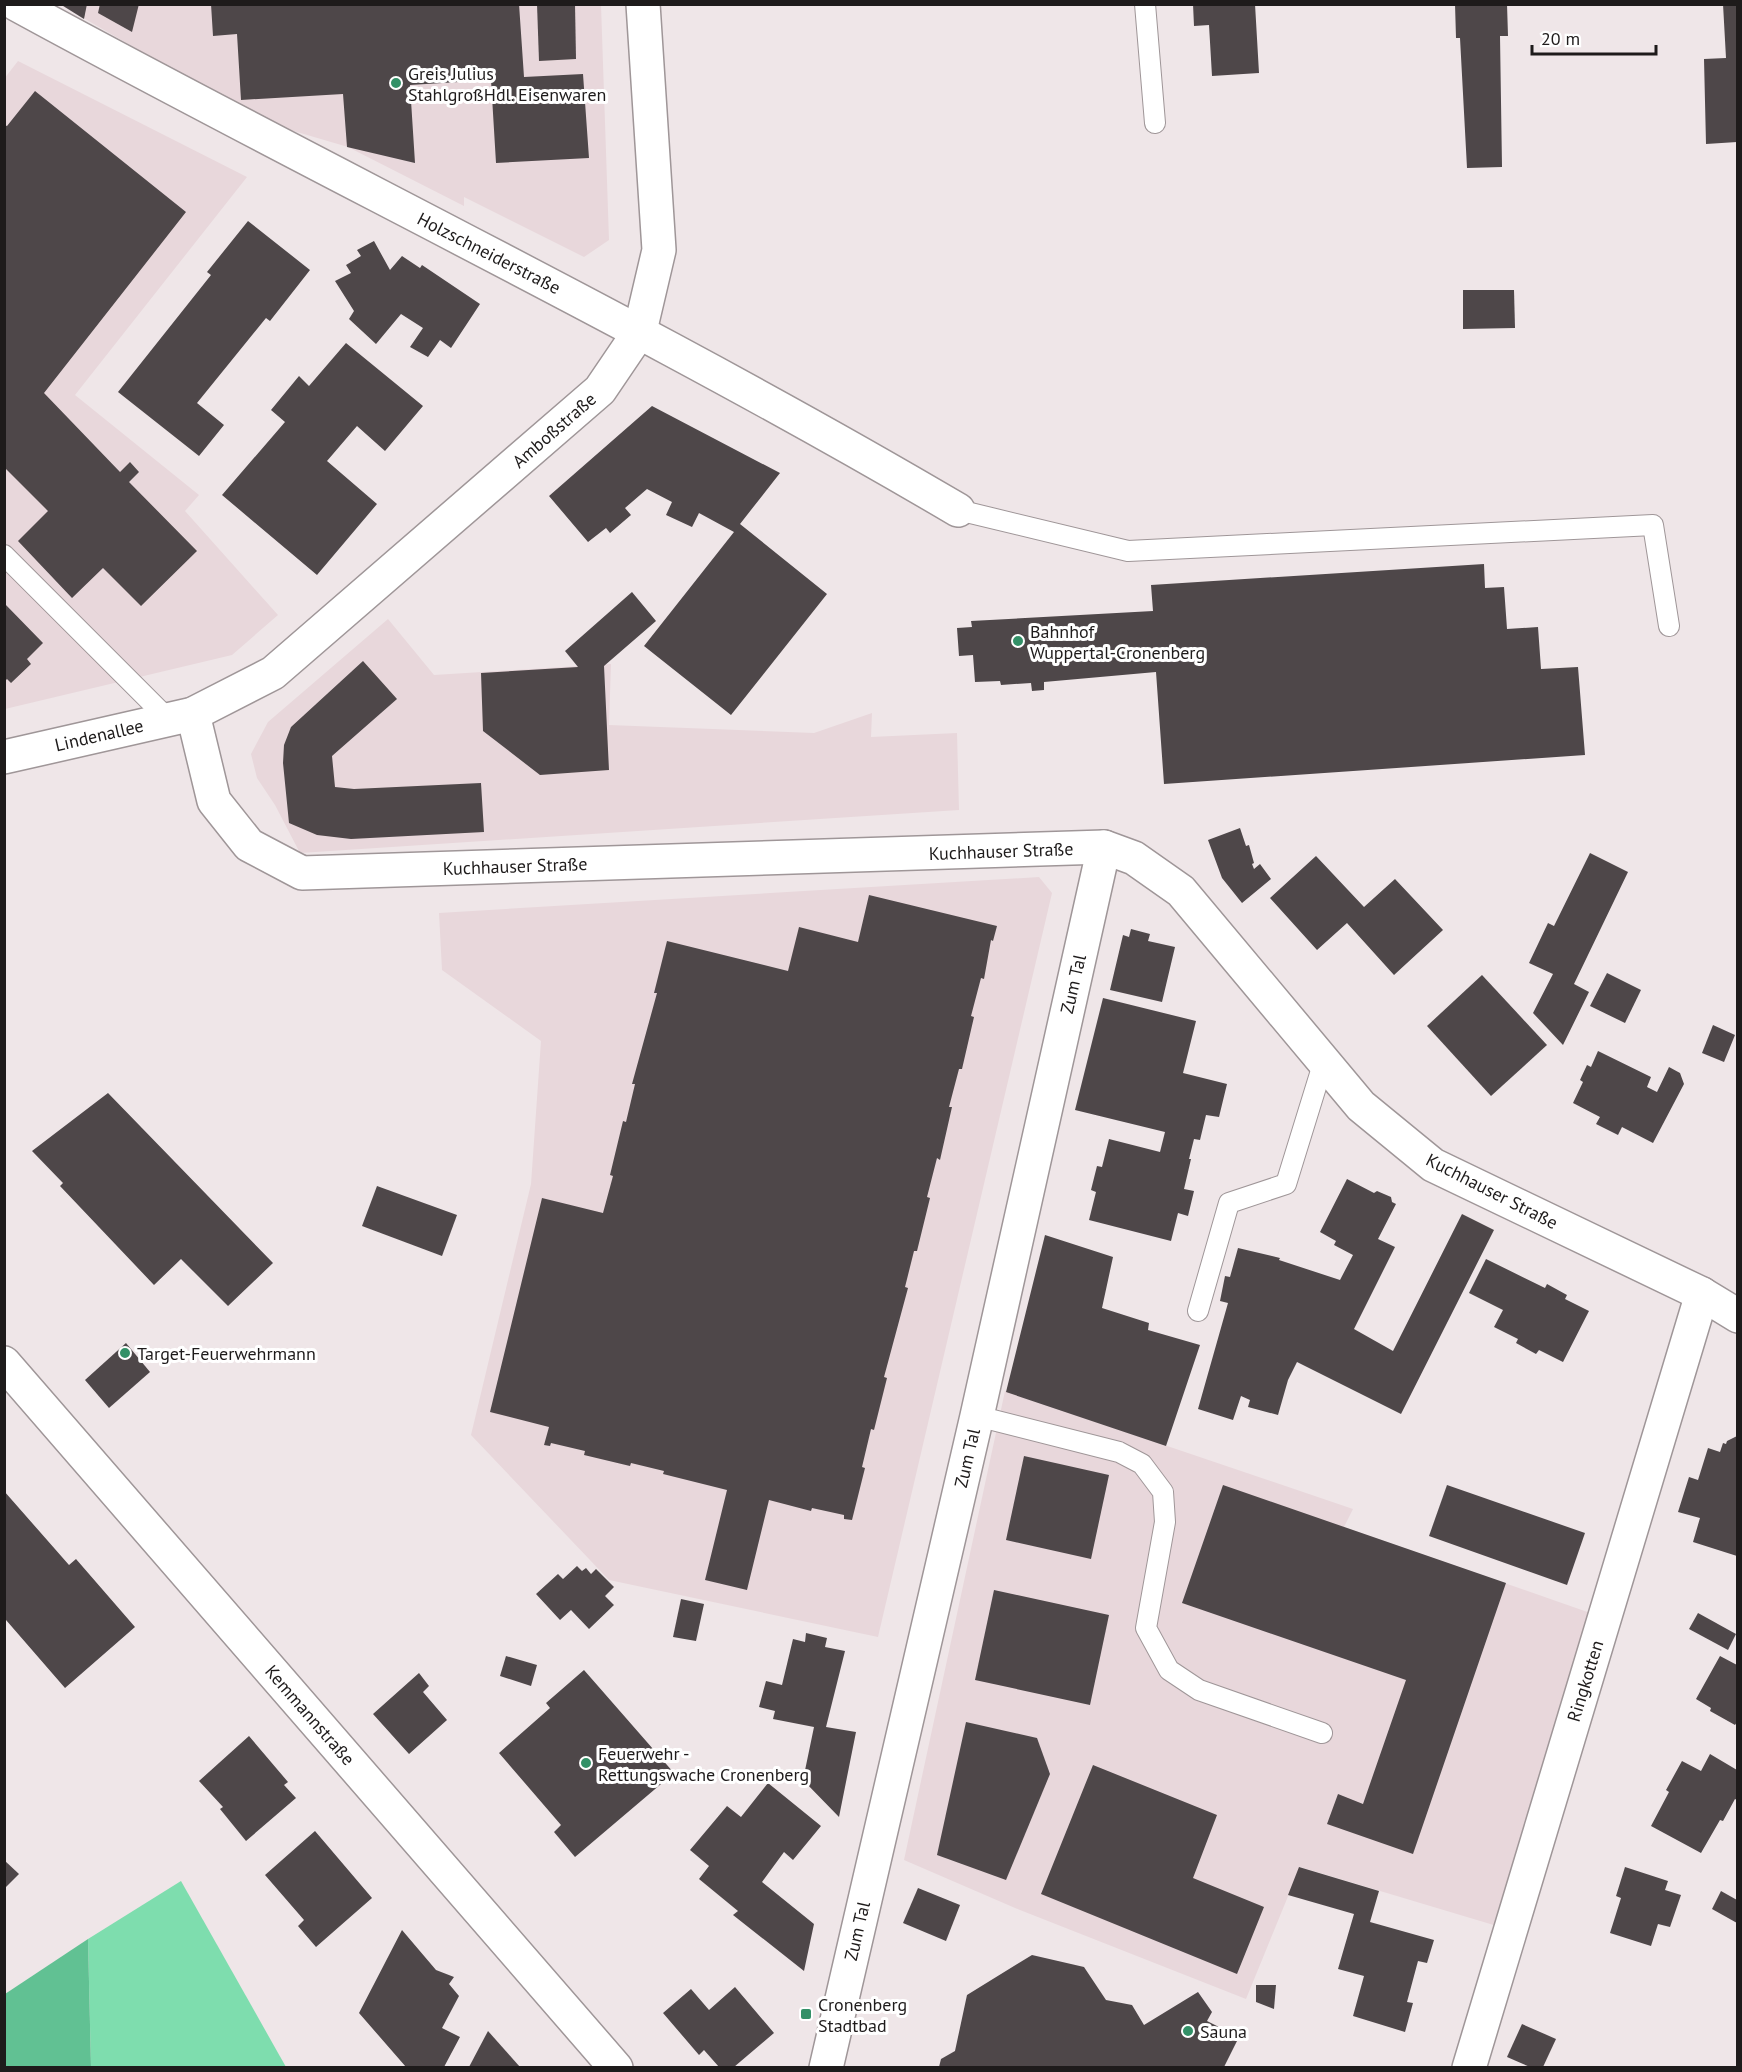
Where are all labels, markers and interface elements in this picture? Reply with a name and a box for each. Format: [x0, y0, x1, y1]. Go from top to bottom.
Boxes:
scale bar [1532, 18, 1656, 56]
text: 20 m [1541, 27, 1580, 50]
place label: Greis Julius StahlgroßHdl. Eisenwaren [408, 62, 606, 106]
marker: Greis Julius StahlgroßHdl. Eisenwaren [389, 76, 403, 90]
street label: Holzschneiderstraße [413, 207, 565, 299]
street label: Amboßstraße [507, 387, 601, 473]
place label: Bahnhof Wuppertal-Cronenberg [1030, 620, 1205, 664]
marker: Bahnhof Wuppertal-Cronenberg [1011, 634, 1025, 648]
street label: Lindenallee [52, 714, 146, 756]
street label: Kuchhauser Straße [928, 837, 1074, 865]
street label: Kuchhauser Straße [442, 852, 588, 880]
street label: Zum Tal [1055, 951, 1091, 1016]
street label: Kuchhauser Straße [1422, 1148, 1562, 1234]
place label: Target-Feuerwehrmann [137, 1342, 316, 1365]
marker: Target-Feuerwehrmann [118, 1346, 132, 1360]
street label: Zum Tal [949, 1425, 985, 1490]
street label: Ringkotten [1562, 1637, 1608, 1725]
street label: Kemmannstraße [260, 1660, 360, 1770]
place label: Feuerwehr - Rettungswache Cronenberg [598, 1742, 809, 1786]
marker: Feuerwehr - Rettungswache Cronenberg [579, 1756, 593, 1770]
street label: Zum Tal [839, 1898, 875, 1963]
place label: Cronenberg Stadtbad [818, 1993, 907, 2037]
marker: Cronenberg Stadtbad [799, 2007, 813, 2021]
place label: Sauna [1200, 2020, 1247, 2043]
marker: Sauna [1181, 2024, 1195, 2038]

